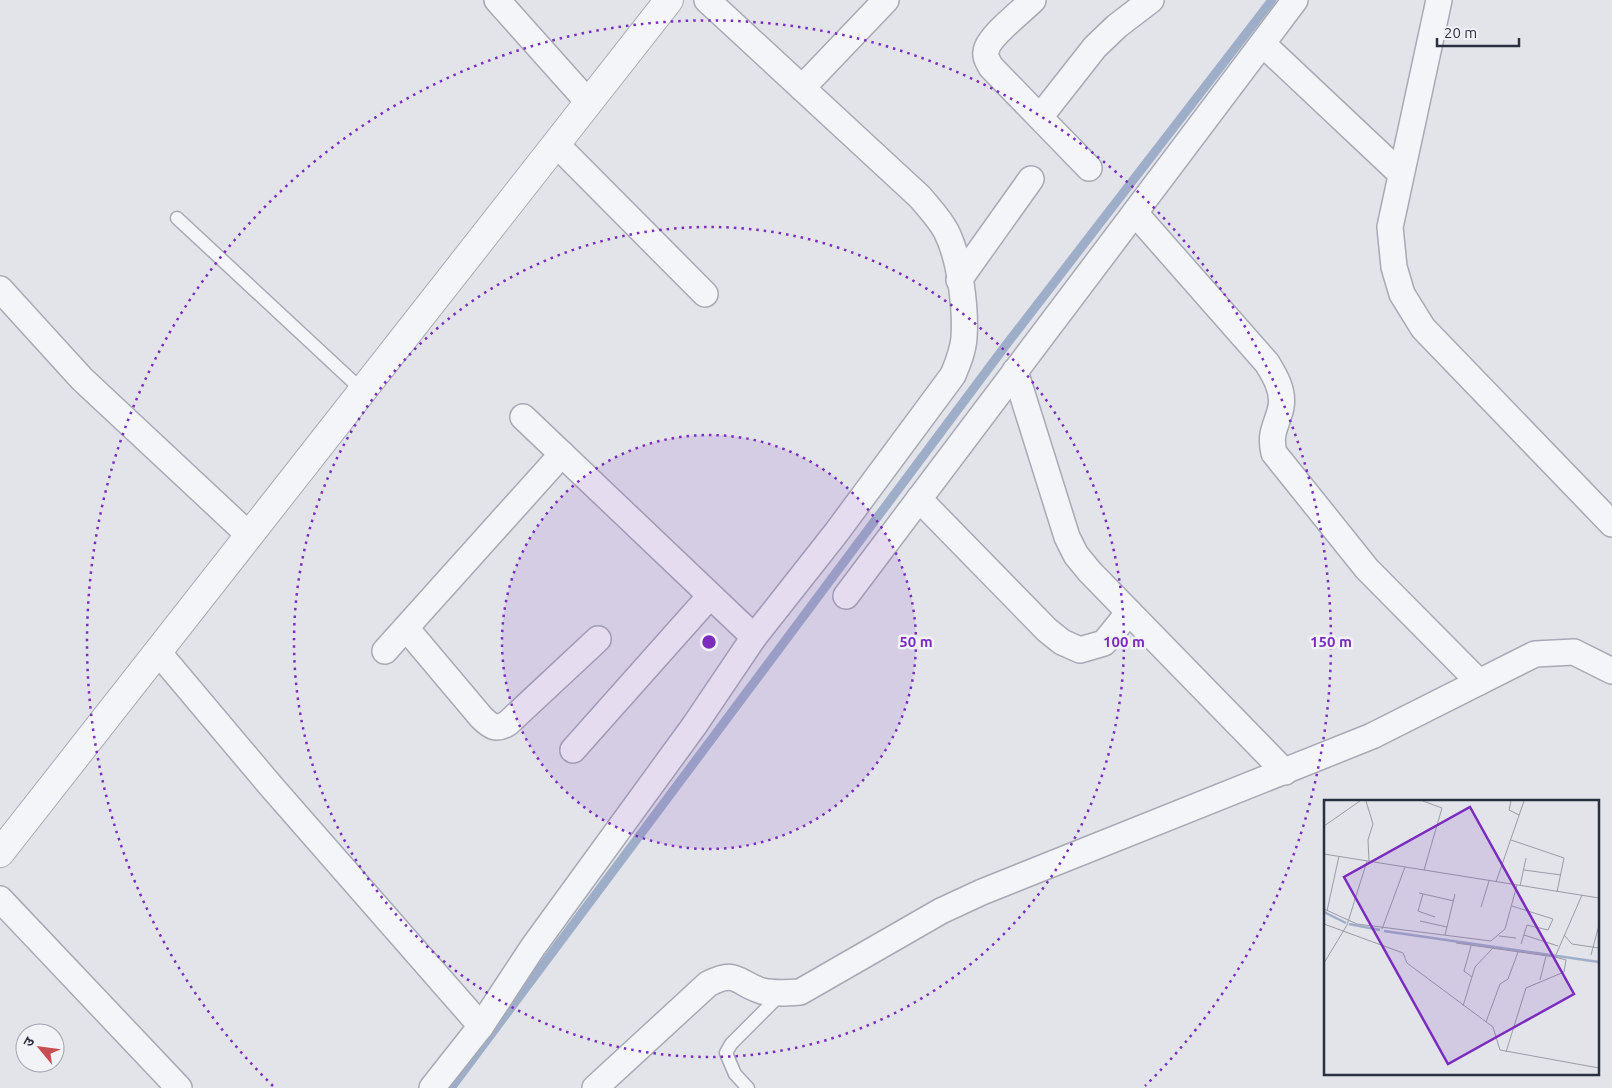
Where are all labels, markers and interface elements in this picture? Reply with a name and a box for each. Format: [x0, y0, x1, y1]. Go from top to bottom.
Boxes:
scale bar [1437, 15, 1520, 47]
text: 20 m [1444, 24, 1477, 41]
centre of rings [700, 633, 718, 651]
text: 50 m [899, 633, 933, 650]
text: 100 m [1103, 633, 1145, 650]
text: 150 m [1310, 633, 1352, 650]
inset map [1324, 800, 1600, 1076]
north arrow [15, 1023, 65, 1073]
text: उ [20, 1034, 38, 1049]

